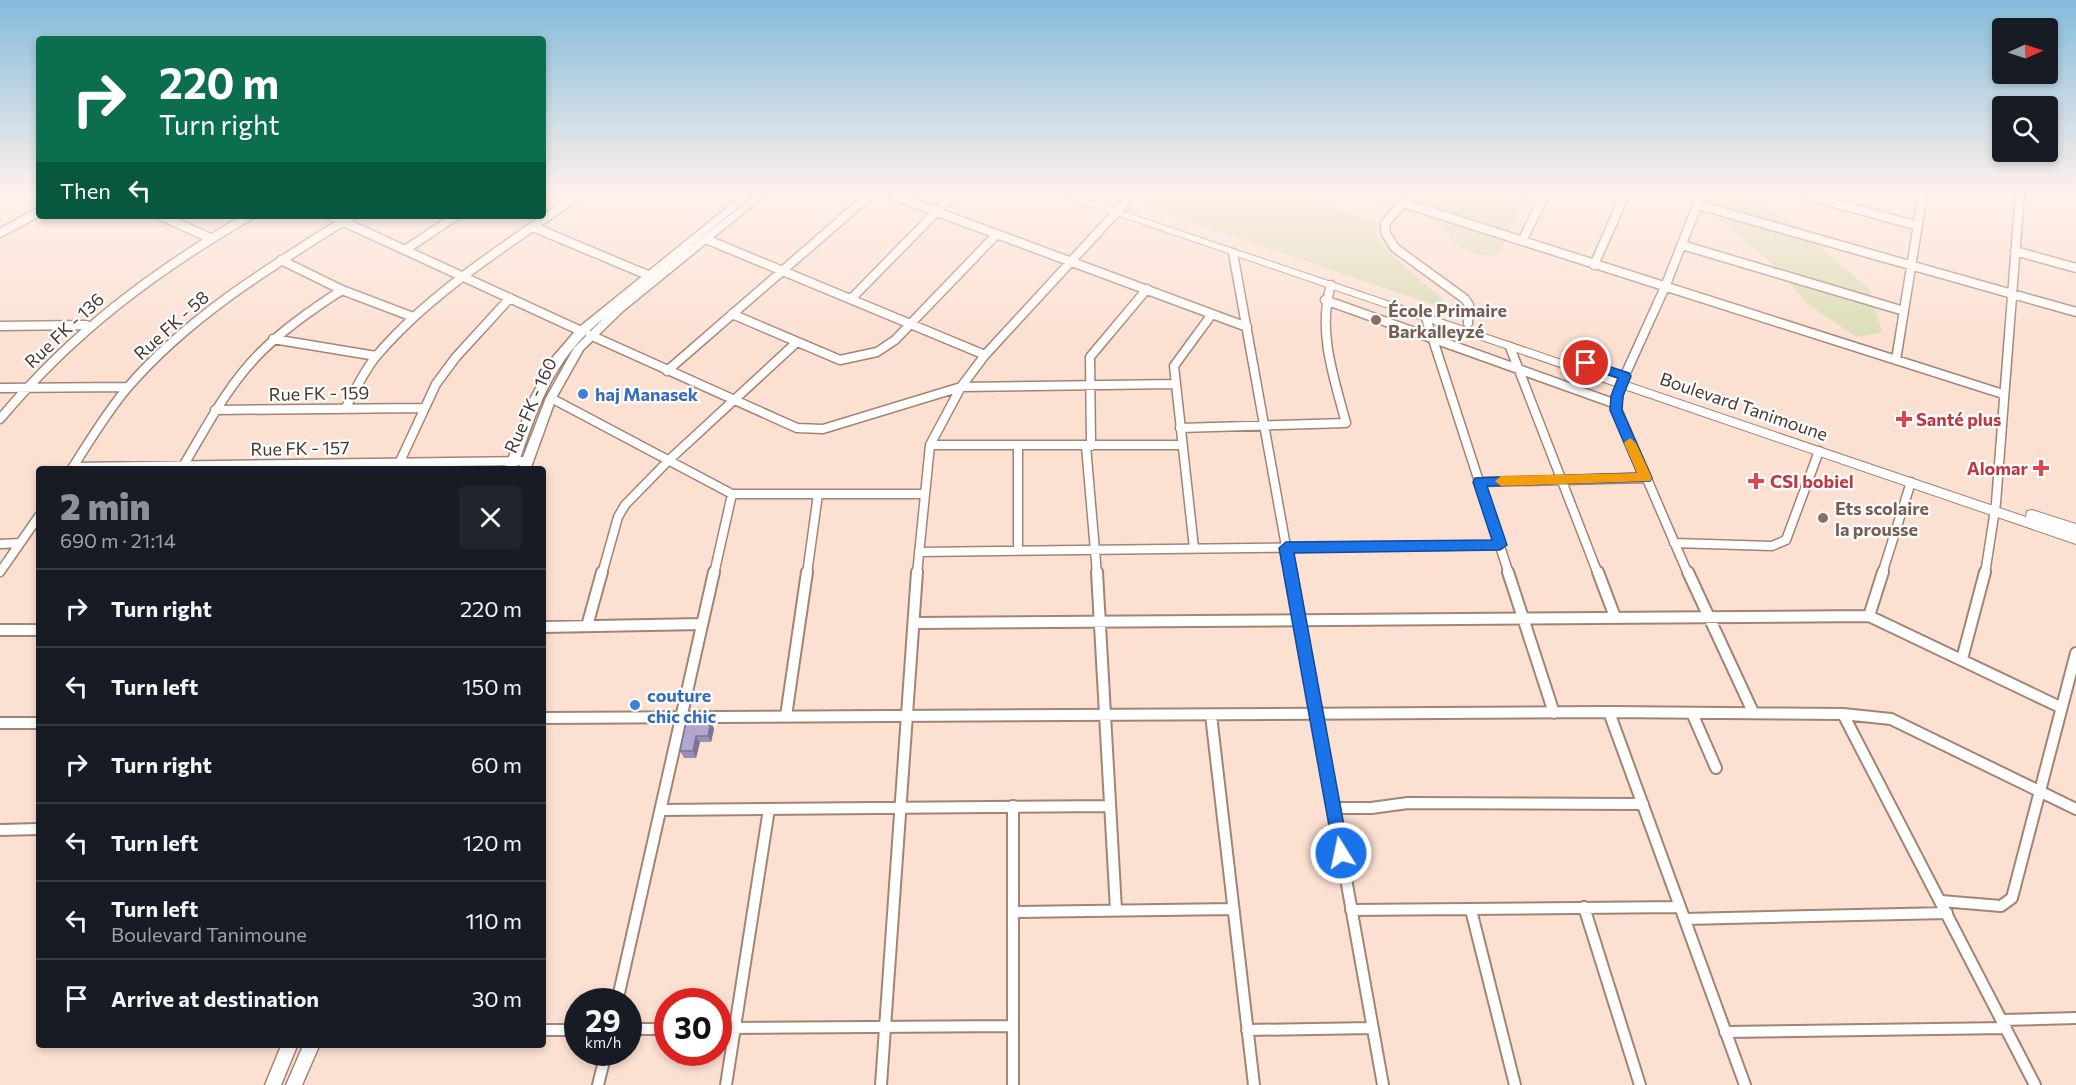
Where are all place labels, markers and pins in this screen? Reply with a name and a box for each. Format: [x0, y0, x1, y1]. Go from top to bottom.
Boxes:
place label: École Primaire Barkalleyzé [1388, 299, 1507, 342]
marker: École Primaire Barkalleyzé [1369, 313, 1383, 327]
pin [1560, 337, 1611, 388]
place label: haj Manasek [595, 383, 699, 405]
marker: haj Manasek [576, 387, 590, 401]
place label: Santé plus [1916, 408, 2001, 430]
marker: Santé plus [1897, 412, 1911, 426]
place label: Alomar [1967, 457, 2029, 479]
marker: Alomar [2032, 459, 2050, 477]
place label: CSI bobiel [1770, 470, 1854, 492]
marker: CSI bobiel [1747, 472, 1765, 490]
place label: Ets scolaire la prousse [1835, 497, 1929, 540]
marker: Ets scolaire la prousse [1816, 511, 1830, 525]
place label: couture chic chic [647, 684, 716, 727]
marker: couture chic chic [628, 698, 642, 712]

